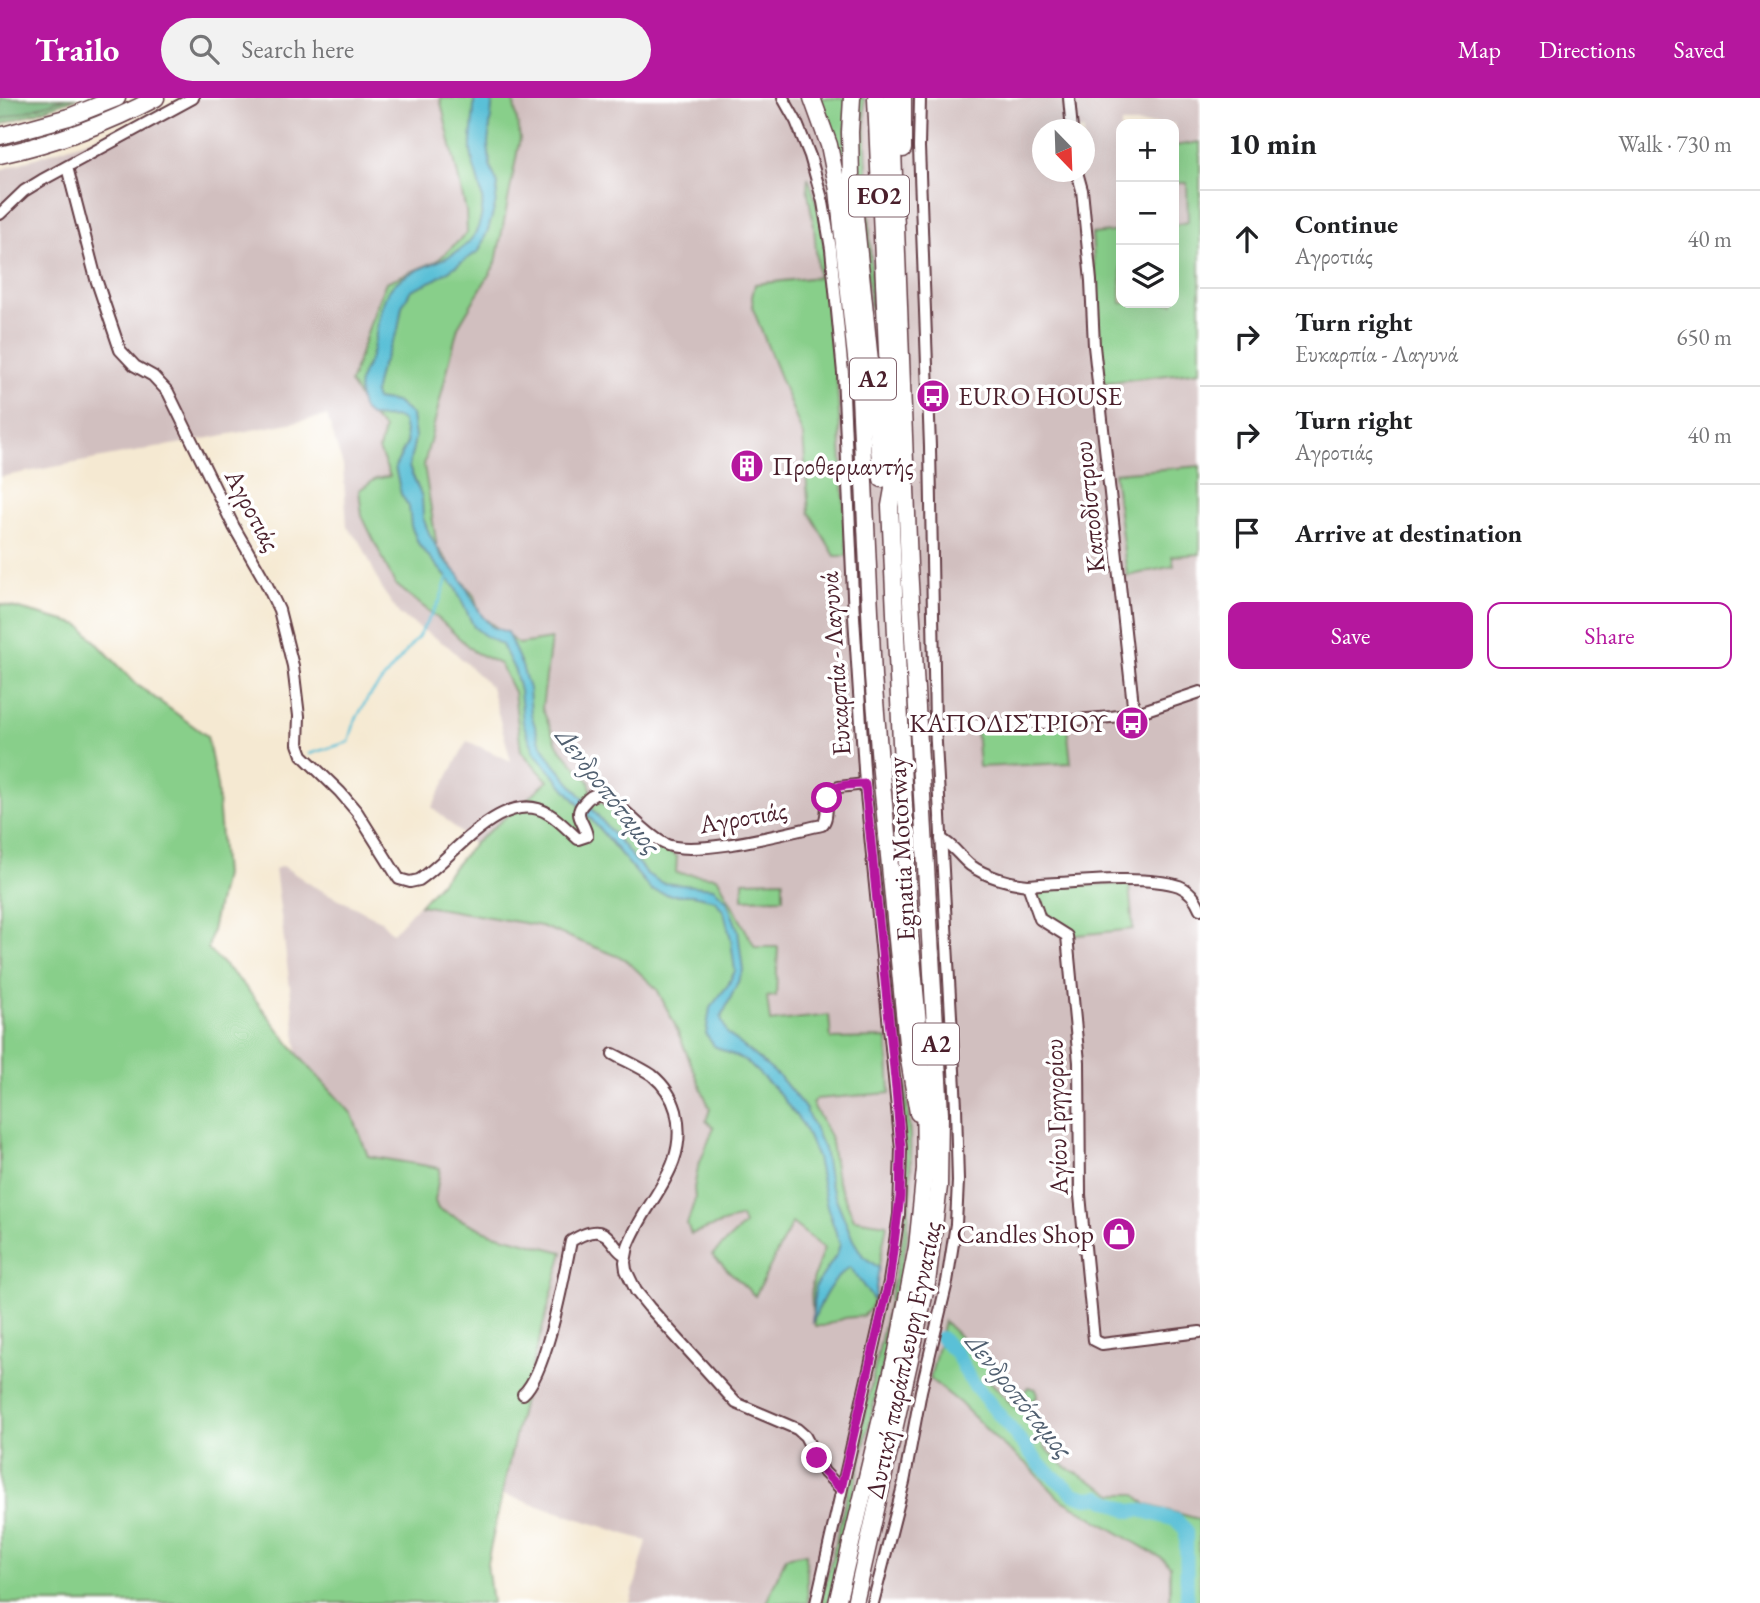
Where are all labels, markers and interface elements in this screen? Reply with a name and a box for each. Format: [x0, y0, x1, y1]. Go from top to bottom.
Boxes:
search box [161, 18, 651, 81]
text: Trailo [35, 28, 119, 71]
icon: search [185, 30, 223, 68]
text: Search here [241, 32, 354, 66]
text: Map [1458, 34, 1501, 65]
text: Directions [1539, 34, 1636, 65]
text: Saved [1674, 34, 1725, 65]
north arrow [1032, 119, 1095, 182]
map controls [1116, 119, 1179, 308]
button: + [1116, 119, 1179, 182]
text: 10 min [1228, 124, 1317, 163]
text: Walk · 730 m [1618, 129, 1732, 159]
road number: ΕΟ2 [849, 176, 909, 216]
button: − [1116, 182, 1179, 245]
text: Continue [1295, 207, 1398, 241]
icon: ahead [1228, 220, 1266, 258]
text: 40 m [1687, 224, 1732, 254]
text: Αγροτιάς [1295, 241, 1373, 271]
button: layers [1116, 245, 1179, 308]
text: Turn right [1295, 305, 1413, 339]
icon: right [1228, 318, 1266, 356]
text: 650 m [1676, 322, 1732, 352]
text: Ευκαρπία - Λαγυνά [1295, 339, 1458, 369]
road number: Α2 [850, 358, 896, 400]
bus stop icon: EURO HOUSE [914, 377, 952, 415]
place label: EURO HOUSE [958, 379, 1123, 413]
text: Turn right [1295, 403, 1413, 437]
icon: right [1228, 416, 1266, 454]
text: 40 m [1687, 420, 1732, 450]
text: Αγροτιάς [1295, 437, 1373, 467]
street label: Καποδίστριου [1065, 439, 1113, 575]
building icon: Προθερμαντής [728, 447, 766, 485]
place label: Προθερμαντής [772, 449, 914, 483]
street label: Αγροτιάς [217, 462, 289, 557]
icon: arrive [1228, 514, 1266, 552]
text: Arrive at destination [1295, 516, 1522, 550]
street label: Ευκαρπία - Λαγυνά [812, 571, 858, 757]
button: Save [1228, 602, 1473, 669]
button: Share [1487, 602, 1732, 669]
bus stop icon: ΚΑΠΟΔΙΣΤΡΙΟΥ [1113, 704, 1151, 742]
place label: ΚΑΠΟΔΙΣΤΡΙΟΥ [909, 706, 1108, 740]
water label: Δενδροπόταμος [547, 718, 671, 862]
street label: Egnatia Motorway [879, 755, 923, 942]
route start [811, 782, 842, 813]
street label: Αγροτιάς [696, 793, 789, 842]
road number: Α2 [913, 1024, 959, 1064]
street label: Αγίου Γρηγορίου [1036, 1038, 1076, 1197]
shop icon: Candles Shop [1100, 1215, 1138, 1253]
place label: Candles Shop [956, 1217, 1094, 1251]
street label: Δυτική παράπλευρη Εγνατίας [857, 1218, 949, 1502]
water label: Δενδροπόταμος [957, 1323, 1082, 1466]
route end [801, 1442, 832, 1473]

